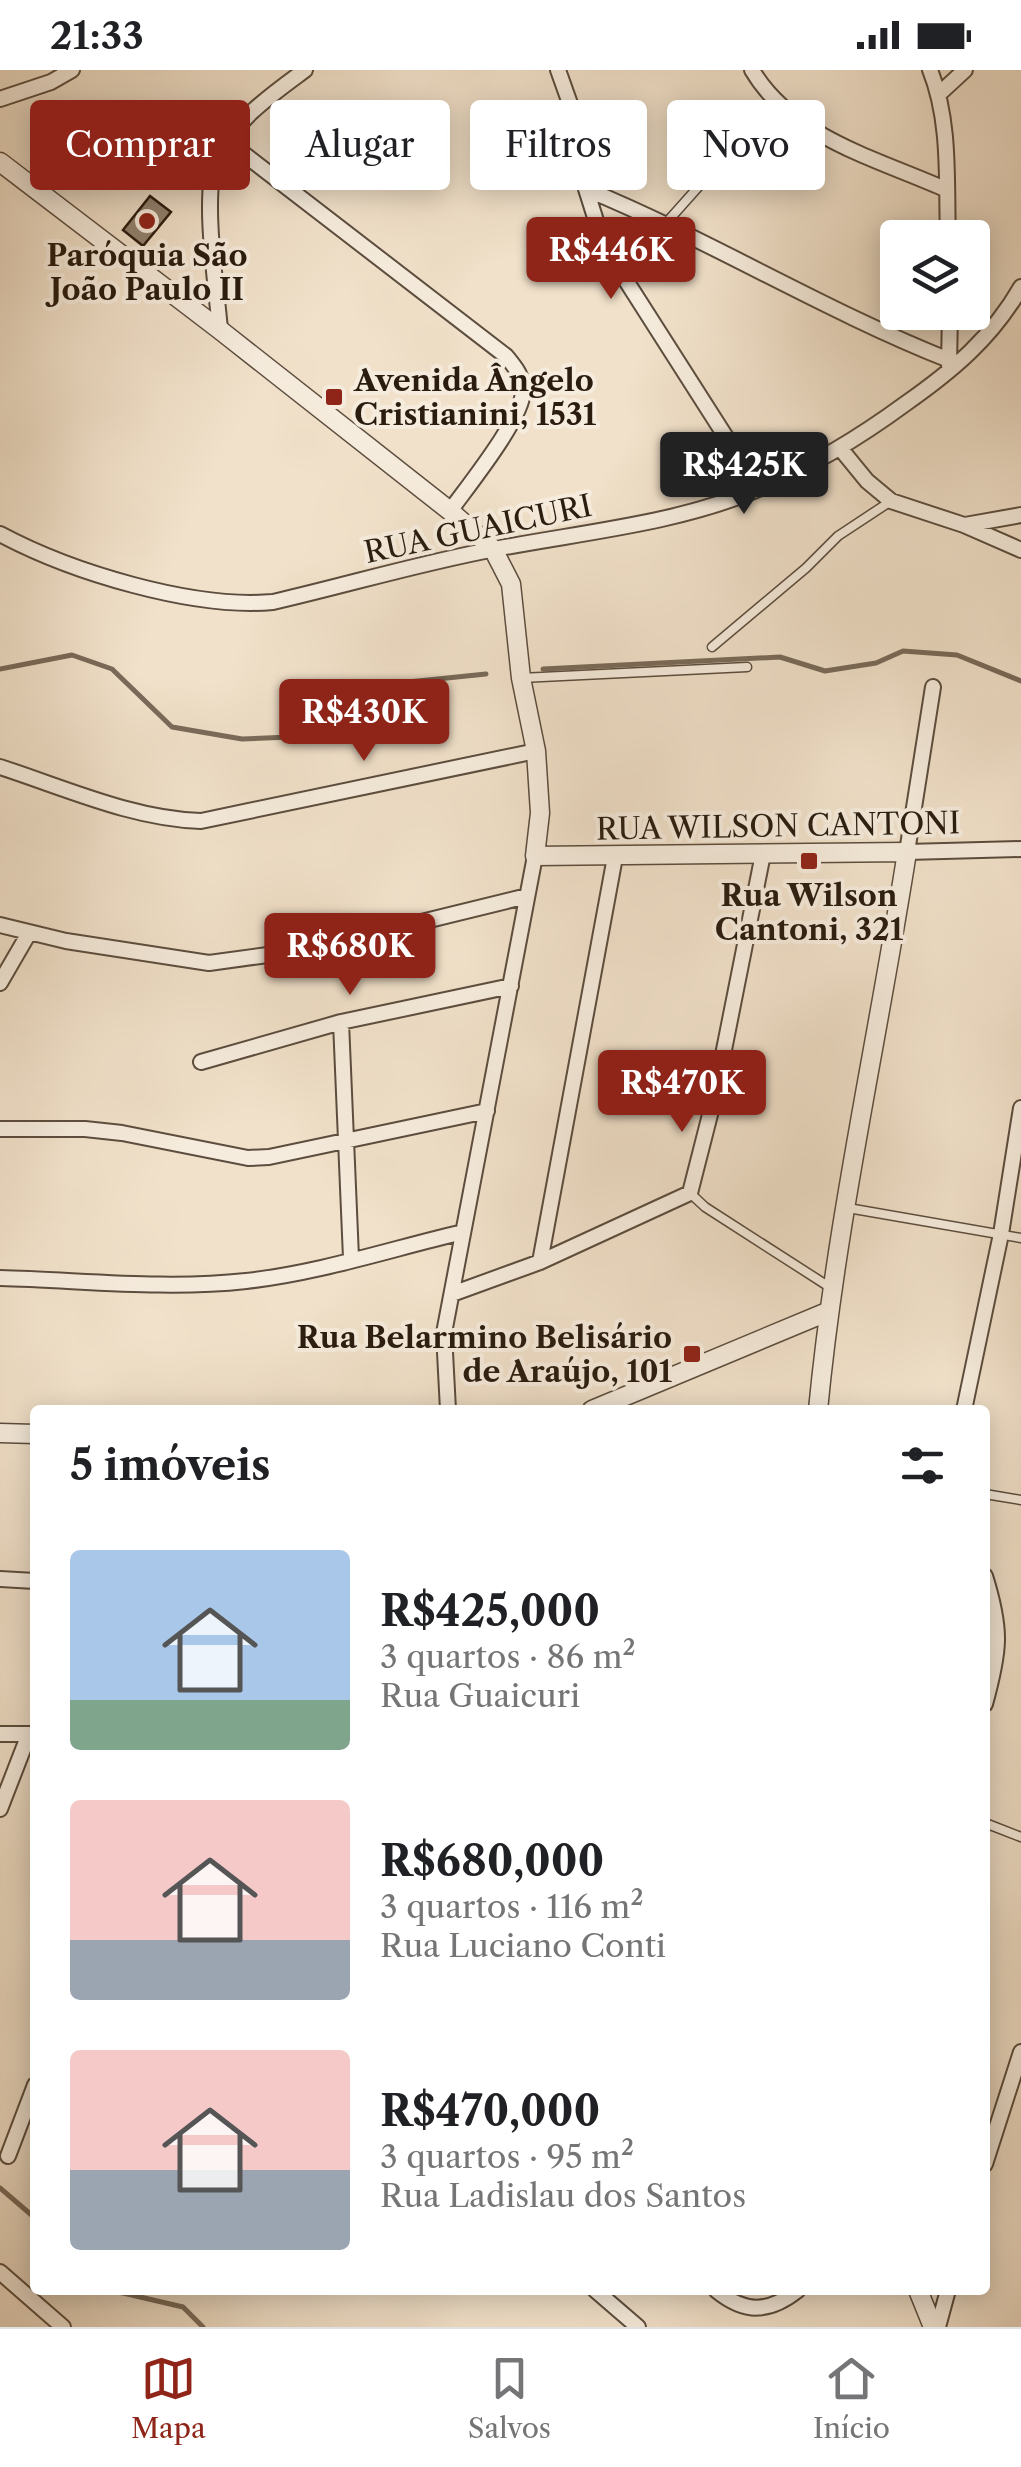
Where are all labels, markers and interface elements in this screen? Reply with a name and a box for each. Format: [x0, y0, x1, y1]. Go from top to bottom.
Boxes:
text: 21:33 [50, 12, 144, 59]
chip: Comprar [30, 100, 250, 190]
chip: Alugar [270, 100, 450, 190]
chip: Filtros [470, 100, 647, 190]
chip: Novo [667, 100, 825, 190]
marker: Paróquia São João Paulo II [136, 210, 158, 232]
pin: R$446K [530, 217, 692, 302]
map controls [880, 220, 990, 330]
button: layers [880, 220, 990, 330]
text: R$446K [548, 230, 674, 269]
place label: Paróquia São João Paulo II [45, 237, 248, 308]
place label: Avenida Ângelo Cristianini, 1531 [353, 362, 597, 433]
marker: Avenida Ângelo Cristianini, 1531 [323, 386, 345, 408]
pin: R$425K [663, 432, 825, 517]
text: R$425K [682, 445, 806, 484]
street label: RUA GUAICURI [361, 487, 595, 571]
pin: R$430K [283, 679, 445, 764]
text: R$430K [301, 692, 427, 731]
street label: RUA WILSON CANTONI [596, 804, 960, 848]
marker: Rua Wilson Cantoni, 321 [798, 850, 820, 872]
place label: Rua Wilson Cantoni, 321 [715, 877, 904, 948]
pin: R$680K [269, 913, 431, 998]
text: R$680K [286, 926, 414, 965]
pin: R$470K [601, 1050, 763, 1135]
text: R$470K [620, 1063, 744, 1102]
place label: Rua Belarmino Belisário de Araújo, 101 [297, 1319, 672, 1390]
marker: Rua Belarmino Belisário de Araújo, 101 [681, 1343, 703, 1365]
icon: filters [895, 1438, 950, 1493]
text: 5 imóveis [70, 1439, 271, 1491]
text: R$425,000 [380, 1585, 600, 1637]
icon: home [150, 1590, 270, 1710]
text: 3 quartos · 86 m² [380, 1637, 636, 1676]
text: Rua Guaicuri [380, 1676, 580, 1715]
text: R$680,000 [380, 1835, 604, 1887]
icon: home [150, 1840, 270, 1960]
text: 3 quartos · 116 m² [380, 1887, 644, 1926]
text: Rua Luciano Conti [380, 1926, 666, 1965]
text: R$470,000 [380, 2085, 600, 2137]
icon: home [150, 2090, 270, 2210]
text: 3 quartos · 95 m² [380, 2137, 634, 2176]
text: Rua Ladislau dos Santos [380, 2176, 746, 2215]
tab: Mapa [131, 2351, 206, 2445]
tab: Salvos [468, 2351, 551, 2445]
tab: Início [813, 2351, 890, 2445]

